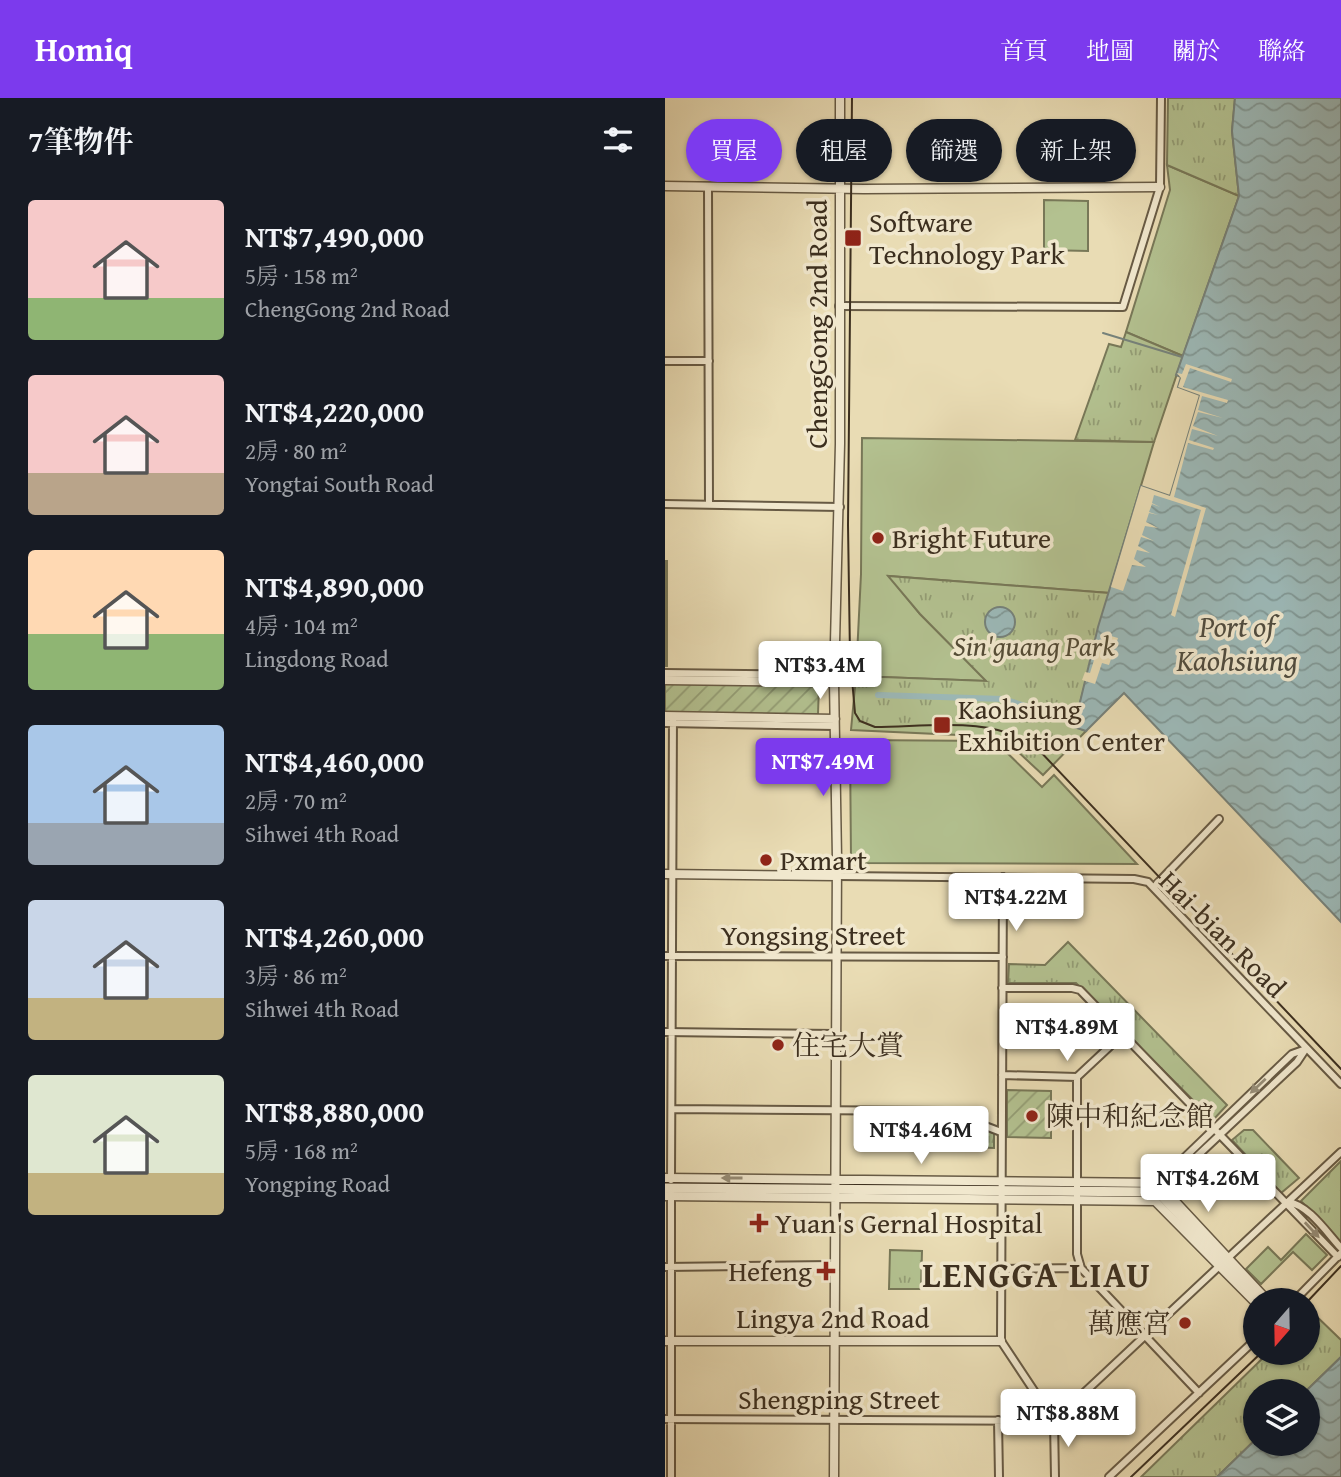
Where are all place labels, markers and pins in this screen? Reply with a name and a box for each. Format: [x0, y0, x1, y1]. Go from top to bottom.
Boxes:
place label: Software Technology Park [869, 201, 1065, 274]
marker: Software Technology Park [843, 228, 863, 248]
place label: Bright Future [892, 517, 1051, 558]
marker: Bright Future [870, 530, 886, 546]
pin: NT$3.4M [755, 642, 885, 701]
place label: Kaohsiung Exhibition Center [958, 688, 1165, 761]
marker: Kaohsiung Exhibition Center [932, 715, 952, 735]
pin: NT$7.49M [751, 738, 895, 798]
place label: Pxmart [780, 839, 867, 880]
marker: Pxmart [758, 852, 774, 868]
pin: NT$4.22M [944, 874, 1088, 933]
pin: NT$4.89M [995, 1004, 1139, 1063]
place label: 住宅大賞 [792, 1024, 904, 1065]
marker: 住宅大賞 [770, 1037, 786, 1053]
place label: 陳中和紀念館 [1046, 1095, 1214, 1136]
pin: NT$4.46M [849, 1107, 993, 1166]
marker: 陳中和紀念館 [1024, 1108, 1040, 1124]
pin: NT$4.26M [1136, 1154, 1280, 1214]
place label: Yuan's Gernal Hospital [775, 1202, 1043, 1243]
marker: Yuan's Gernal Hospital [749, 1213, 769, 1233]
place label: Hefeng [729, 1250, 812, 1291]
marker: Hefeng [818, 1263, 834, 1279]
place label: 萬應宮 [1087, 1302, 1171, 1343]
marker: 萬應宮 [1177, 1315, 1193, 1331]
pin: NT$8.88M [996, 1390, 1140, 1449]

